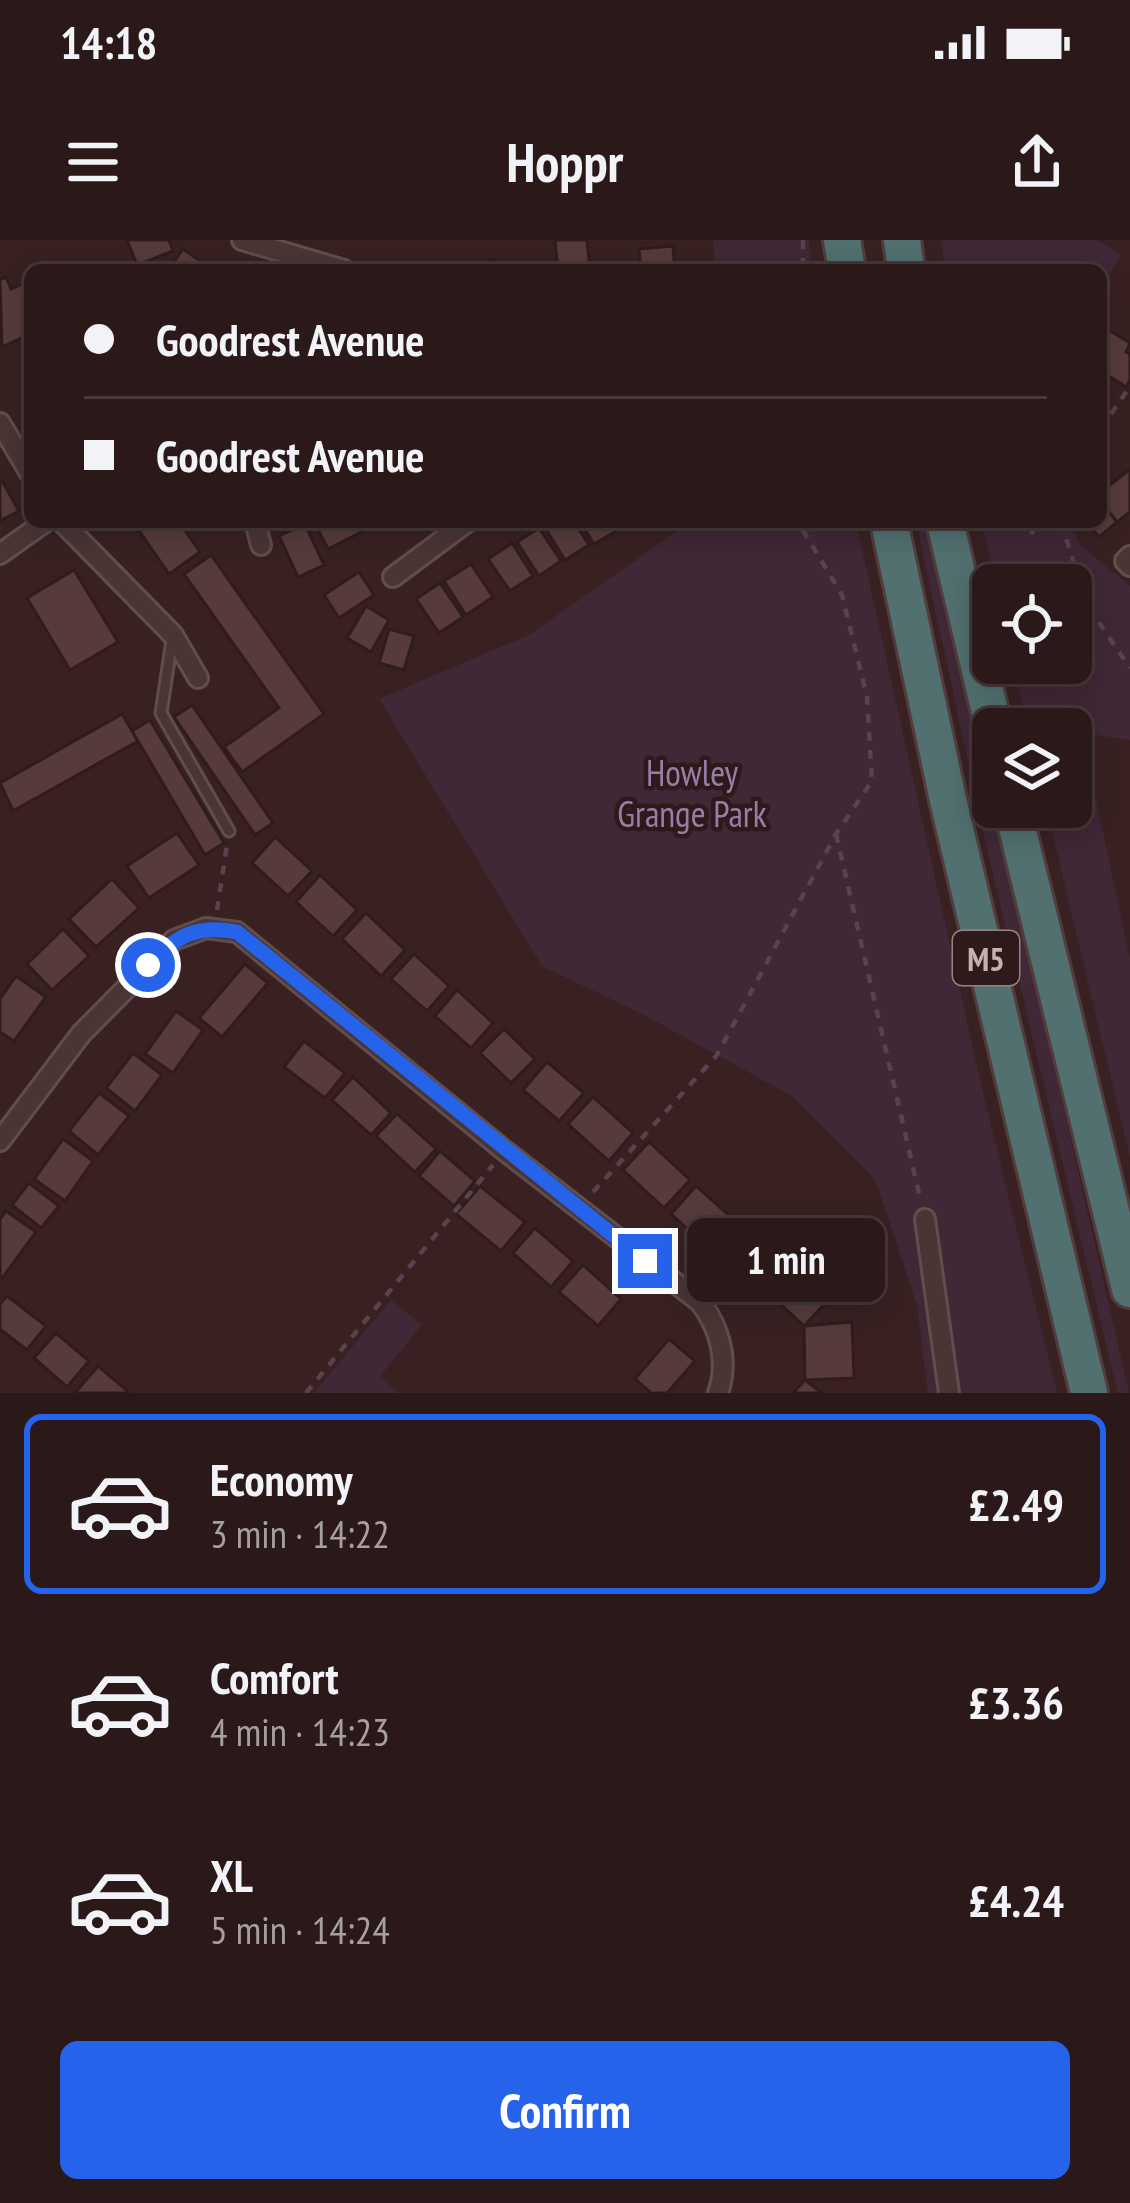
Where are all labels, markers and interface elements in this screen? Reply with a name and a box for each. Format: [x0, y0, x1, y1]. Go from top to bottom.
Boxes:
text: 14:18 [60, 13, 157, 71]
text: Hoppr [507, 127, 623, 197]
icon: menu [60, 129, 126, 195]
icon: share [1004, 129, 1070, 195]
text: Goodrest Avenue [156, 310, 425, 368]
text: Goodrest Avenue [156, 426, 425, 484]
map controls [972, 564, 1092, 828]
button: locate [972, 564, 1092, 684]
button: layers [972, 708, 1092, 828]
park label: Howley Grange Park [617, 749, 767, 837]
road number: M5 [953, 931, 1019, 985]
route start [121, 938, 175, 992]
callout: 1 min [687, 1219, 885, 1303]
route end [618, 1234, 672, 1288]
text: 1 min [747, 1234, 825, 1285]
icon: car [66, 1450, 174, 1558]
text: Economy [210, 1450, 353, 1508]
text: £2.49 [968, 1475, 1064, 1533]
text: 3 min · 14:22 [210, 1508, 390, 1559]
icon: car [66, 1648, 174, 1756]
text: Comfort [210, 1648, 339, 1706]
text: £3.36 [968, 1673, 1064, 1731]
text: 4 min · 14:23 [210, 1706, 390, 1757]
icon: car [66, 1846, 174, 1954]
text: XL [210, 1846, 253, 1904]
text: £4.24 [968, 1871, 1064, 1929]
text: 5 min · 14:24 [210, 1904, 390, 1955]
button: Confirm [60, 2041, 1070, 2179]

